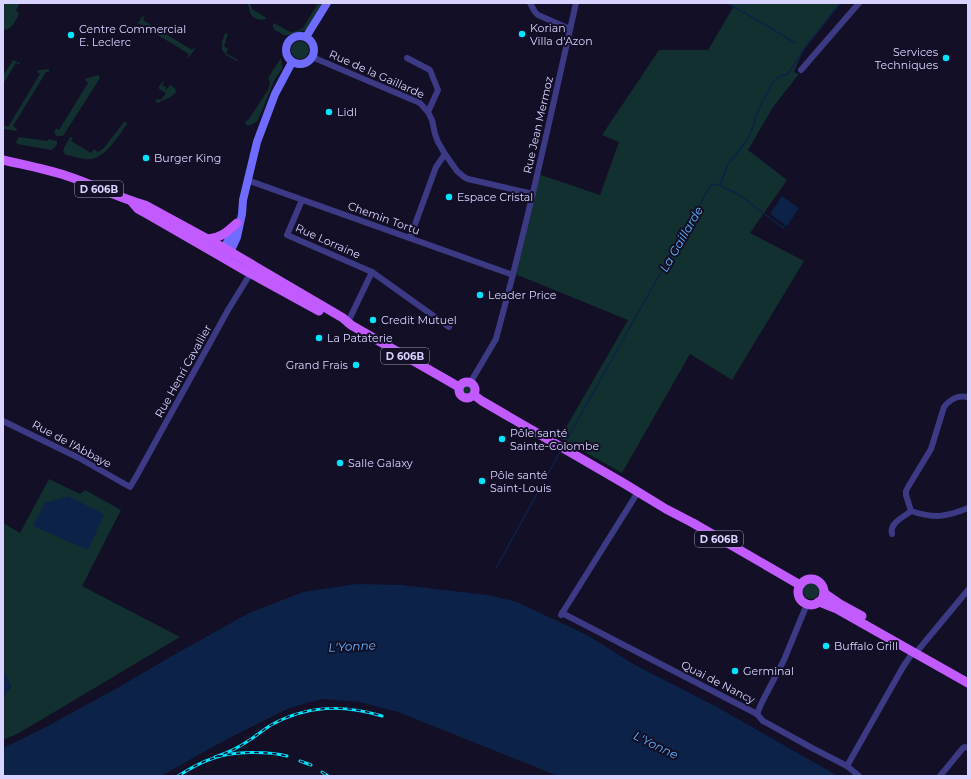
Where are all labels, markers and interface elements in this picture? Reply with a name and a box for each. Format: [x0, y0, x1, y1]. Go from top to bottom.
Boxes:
place label: Korian Villa d'Azon [530, 21, 593, 48]
place label: Centre Commercial E. Leclerc [79, 22, 186, 49]
marker: Korian Villa d'Azon [517, 29, 527, 39]
marker: Centre Commercial E. Leclerc [66, 30, 76, 40]
place label: Services Techniques [875, 45, 939, 72]
street label: Rue de la Gaillarde [327, 47, 427, 101]
marker: Services Techniques [941, 53, 951, 63]
street label: Rue Jean Mermoz [520, 75, 556, 175]
place label: Lidl [337, 105, 357, 119]
marker: Lidl [324, 107, 334, 117]
place label: Burger King [154, 151, 221, 165]
marker: Burger King [141, 153, 151, 163]
road number: D 606B [75, 181, 123, 197]
place label: Espace Cristal [457, 190, 533, 204]
marker: Espace Cristal [444, 192, 454, 202]
street label: Chemin Tortu [346, 198, 422, 238]
water label: La Gaillarde [656, 203, 706, 275]
street label: Rue Lorraine [293, 220, 363, 262]
place label: Leader Price [488, 288, 557, 302]
marker: Leader Price [475, 290, 485, 300]
place label: Credit Mutuel [381, 313, 457, 327]
marker: Credit Mutuel [368, 315, 378, 325]
street label: Rue Henri Cavallier [152, 322, 214, 420]
place label: La Pataterie [327, 331, 393, 345]
marker: La Pataterie [314, 333, 324, 343]
road number: D 606B [381, 348, 429, 364]
place label: Grand Frais [286, 358, 349, 372]
marker: Grand Frais [351, 360, 361, 370]
street label: Rue de l'Abbaye [30, 417, 114, 471]
place label: Pôle santé Sainte-Colombe [510, 426, 599, 453]
marker: Pôle santé Sainte-Colombe [497, 434, 507, 444]
place label: Salle Galaxy [348, 456, 413, 470]
marker: Salle Galaxy [335, 458, 345, 468]
place label: Pôle santé Saint-Louis [490, 468, 552, 495]
marker: Pôle santé Saint-Louis [477, 476, 487, 486]
road number: D 606B [695, 531, 743, 547]
water label: L'Yonne [328, 637, 376, 655]
place label: Buffalo Grill [834, 639, 898, 653]
marker: Buffalo Grill [821, 641, 831, 651]
street label: Quai de Nancy [679, 657, 757, 707]
place label: Germinal [743, 664, 794, 678]
marker: Germinal [730, 666, 740, 676]
water label: L'Yonne [631, 728, 681, 762]

